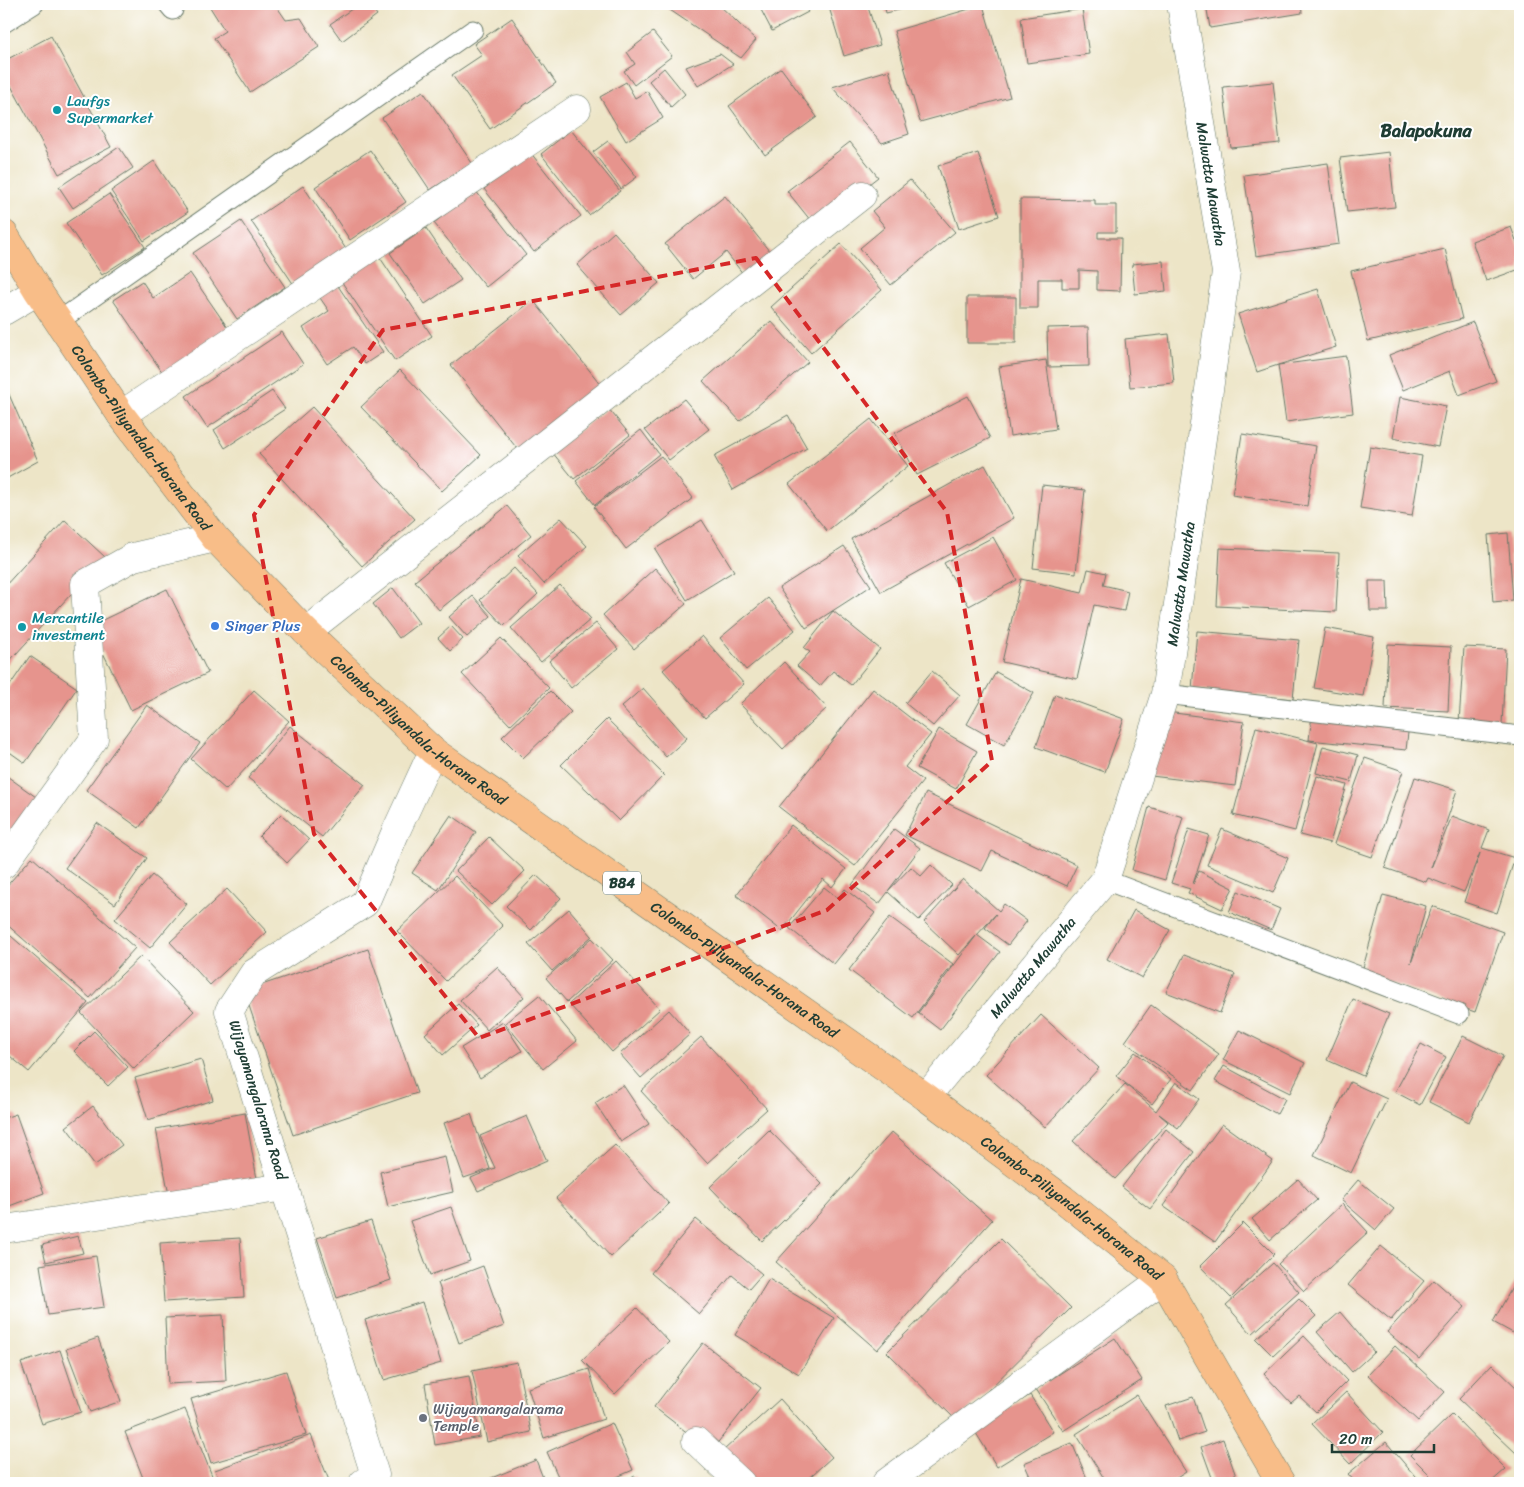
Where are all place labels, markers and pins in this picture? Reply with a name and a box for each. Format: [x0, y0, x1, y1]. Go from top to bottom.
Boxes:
place label: Laufgs Supermarket [67, 88, 154, 131]
marker: Laufgs Supermarket [51, 104, 63, 116]
place label: Mercantile investment [32, 605, 106, 648]
place label: Singer Plus [225, 613, 300, 639]
marker: Singer Plus [209, 620, 221, 632]
marker: Mercantile investment [16, 621, 28, 633]
place label: Wijayamangalarama Temple [433, 1396, 564, 1439]
marker: Wijayamangalarama Temple [417, 1412, 429, 1424]

